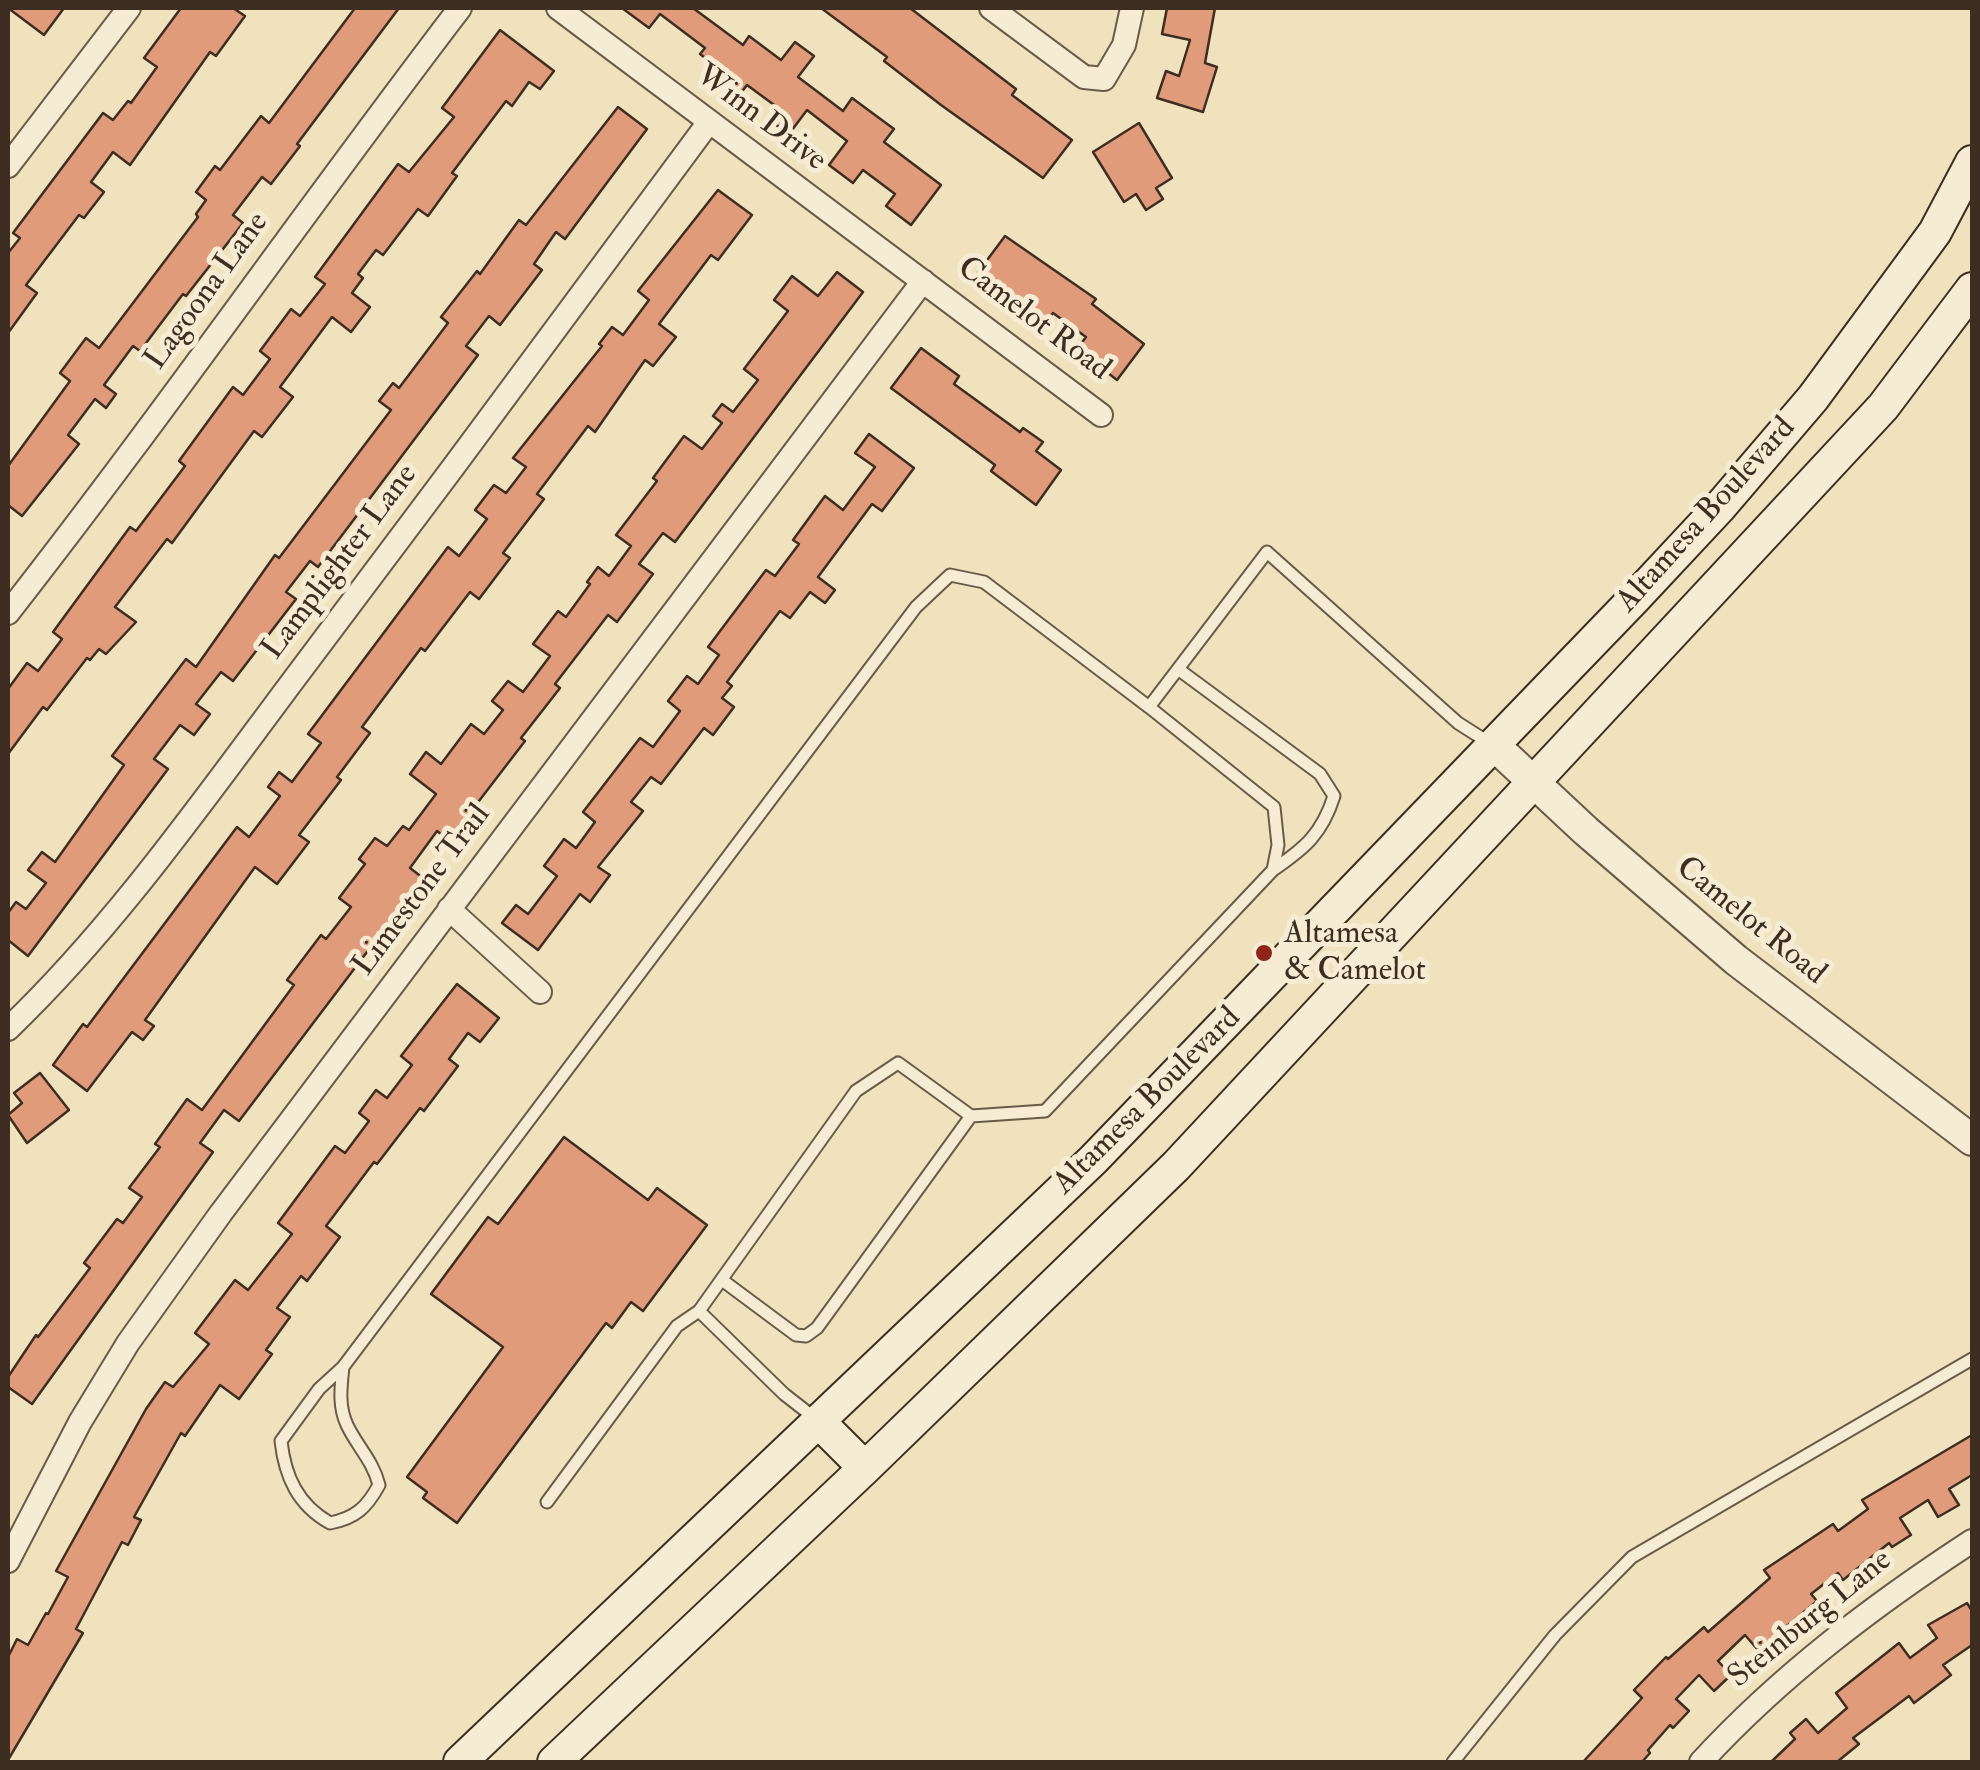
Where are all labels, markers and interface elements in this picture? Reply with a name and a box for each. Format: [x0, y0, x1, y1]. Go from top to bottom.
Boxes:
street label: Winn Drive [687, 57, 833, 181]
street label: Lagoona Lane [138, 206, 278, 378]
street label: Camelot Road [949, 250, 1117, 390]
street label: Altamesa Boulevard [1609, 410, 1805, 622]
street label: Lamplighter Lane [255, 458, 427, 668]
street label: Limestone Trail [346, 798, 500, 984]
street label: Camelot Road [1667, 850, 1833, 994]
place label: Altamesa & Camelot [1284, 916, 1426, 991]
marker: Altamesa & Camelot [1253, 942, 1275, 964]
street label: Altamesa Boulevard [1046, 1000, 1250, 1204]
street label: Steinburg Lane [1722, 1542, 1900, 1698]

